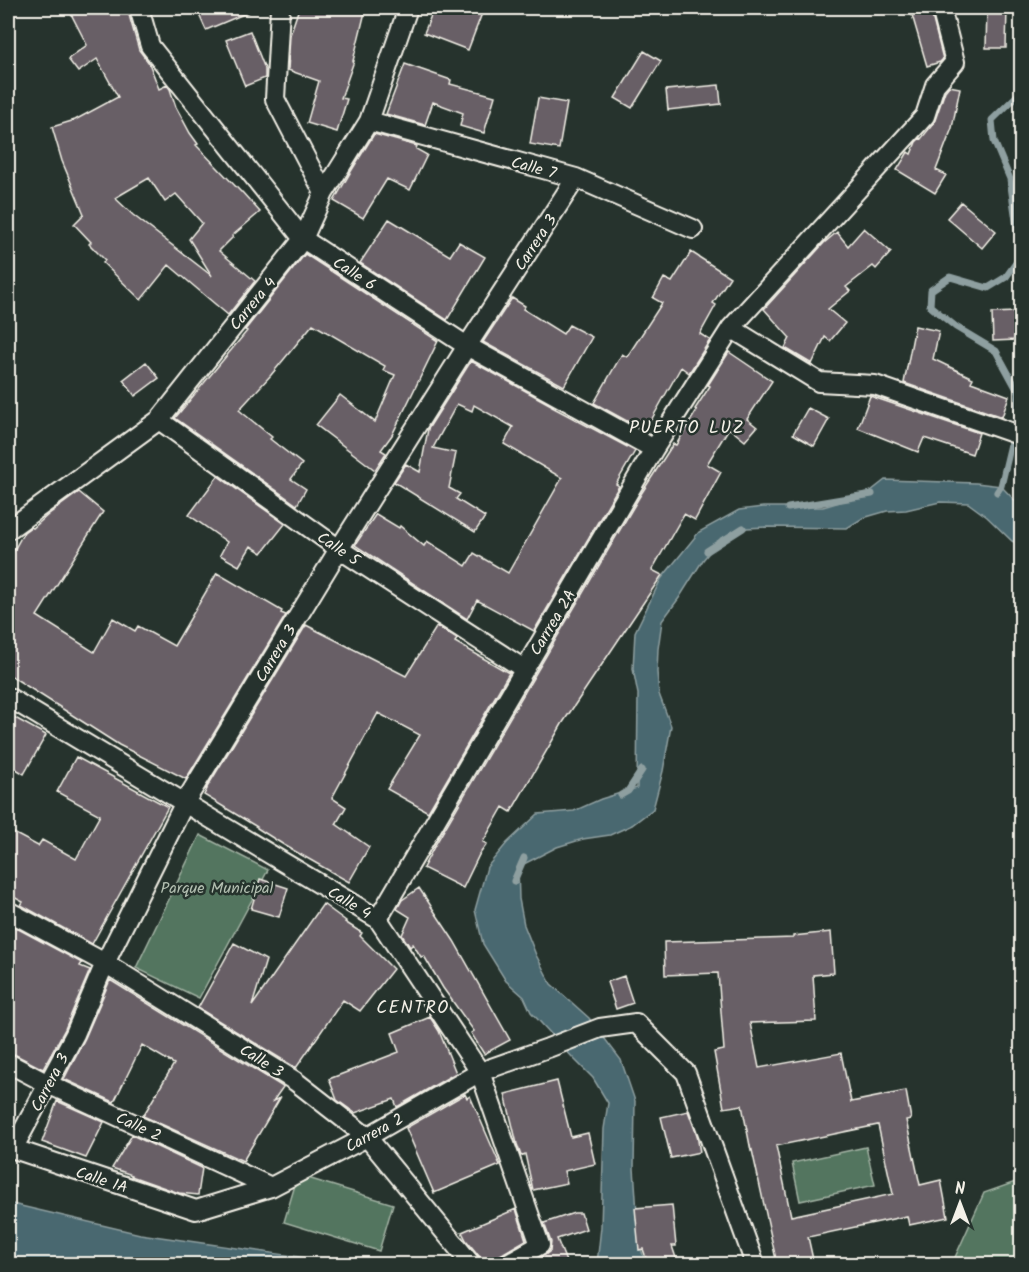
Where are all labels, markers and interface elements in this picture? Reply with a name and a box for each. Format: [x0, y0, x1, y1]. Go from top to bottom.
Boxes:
street label: Calle 7 [508, 150, 560, 187]
street label: Carrera 3 [509, 209, 564, 276]
street label: Calle 6 [327, 251, 381, 298]
street label: Carrera 4 [224, 271, 283, 336]
district label: PUERTO LUZ [629, 414, 745, 443]
street label: Calle 5 [312, 526, 366, 574]
street label: Carrrea 2A [524, 585, 583, 661]
street label: Carrera 3 [249, 620, 303, 687]
park label: Parque Municipal [160, 876, 274, 901]
street label: Calle 4 [322, 880, 376, 926]
district label: CENTRO [376, 994, 450, 1023]
street label: Calle 3 [234, 1038, 288, 1085]
street label: Carrera 3 [24, 1049, 76, 1116]
street label: Calle 2 [111, 1106, 165, 1149]
street label: Carrera 2 [341, 1107, 409, 1160]
street label: Calle 1A [72, 1160, 131, 1201]
north arrow [930, 1173, 990, 1233]
text: N [955, 1177, 965, 1202]

